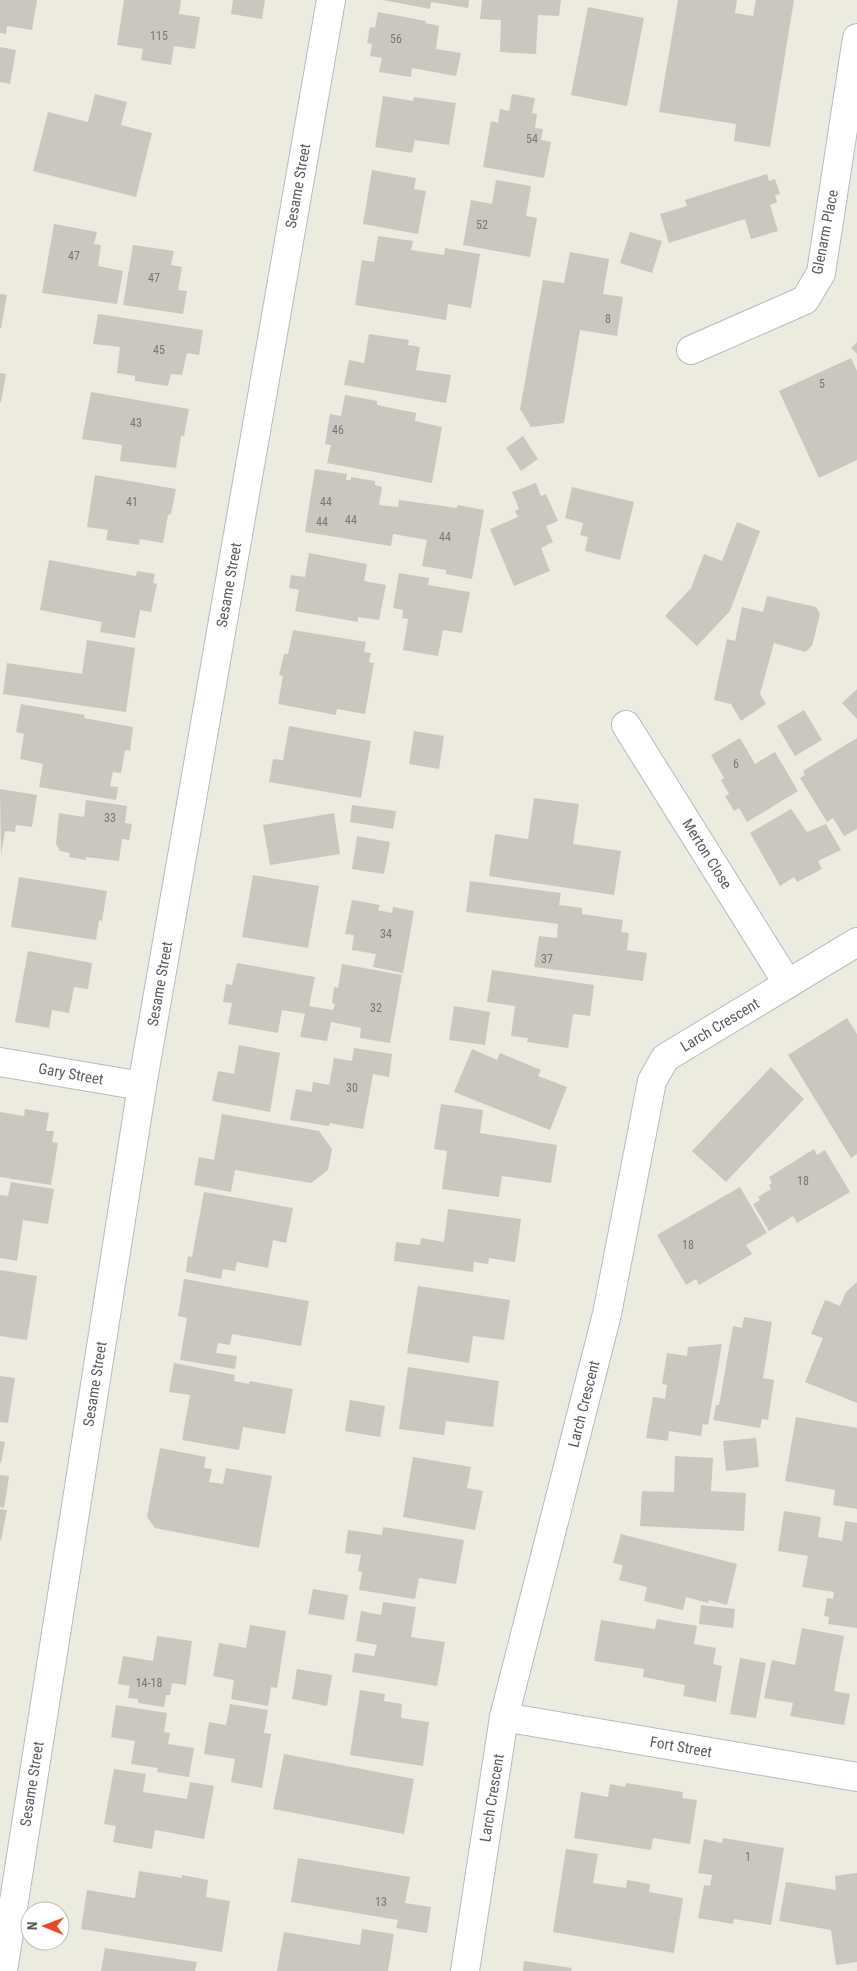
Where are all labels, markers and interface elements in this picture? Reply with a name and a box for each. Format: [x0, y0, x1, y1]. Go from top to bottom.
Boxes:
house number: 115 [150, 29, 168, 43]
house number: 56 [390, 32, 402, 46]
house number: 54 [526, 132, 538, 146]
street label: Sesame Street [282, 142, 314, 230]
street label: Glenarm Place [808, 188, 842, 276]
house number: 52 [476, 218, 488, 232]
house number: 47 [68, 249, 80, 263]
house number: 47 [148, 271, 160, 285]
house number: 8 [605, 312, 611, 326]
house number: 45 [153, 343, 165, 357]
house number: 5 [819, 377, 825, 391]
house number: 43 [130, 416, 142, 430]
house number: 46 [332, 423, 344, 437]
house number: 41 [126, 495, 138, 509]
house number: 44 [320, 495, 332, 509]
house number: 44 [345, 513, 357, 527]
house number: 44 [316, 515, 328, 529]
house number: 44 [439, 530, 451, 544]
street label: Sesame Street [213, 541, 245, 629]
house number: 6 [733, 757, 739, 771]
house number: 33 [104, 811, 116, 825]
street label: Merton Close [678, 816, 736, 892]
house number: 34 [380, 927, 392, 941]
street label: Sesame Street [144, 940, 176, 1028]
house number: 37 [541, 952, 553, 966]
street label: Larch Crescent [677, 994, 763, 1056]
house number: 32 [370, 1001, 382, 1015]
street label: Gary Street [37, 1059, 105, 1089]
house number: 30 [346, 1081, 358, 1095]
house number: 18 [797, 1174, 809, 1188]
house number: 18 [682, 1238, 694, 1252]
street label: Sesame Street [79, 1340, 111, 1428]
street label: Larch Crescent [565, 1359, 603, 1449]
house number: 14-18 [136, 1676, 162, 1690]
street label: Fort Street [649, 1733, 713, 1761]
street label: Sesame Street [16, 1740, 48, 1828]
street label: Larch Crescent [476, 1753, 508, 1843]
house number: 1 [745, 1850, 751, 1864]
house number: 13 [375, 1895, 387, 1909]
north arrow [20, 1901, 70, 1951]
text: N [24, 1921, 40, 1930]

